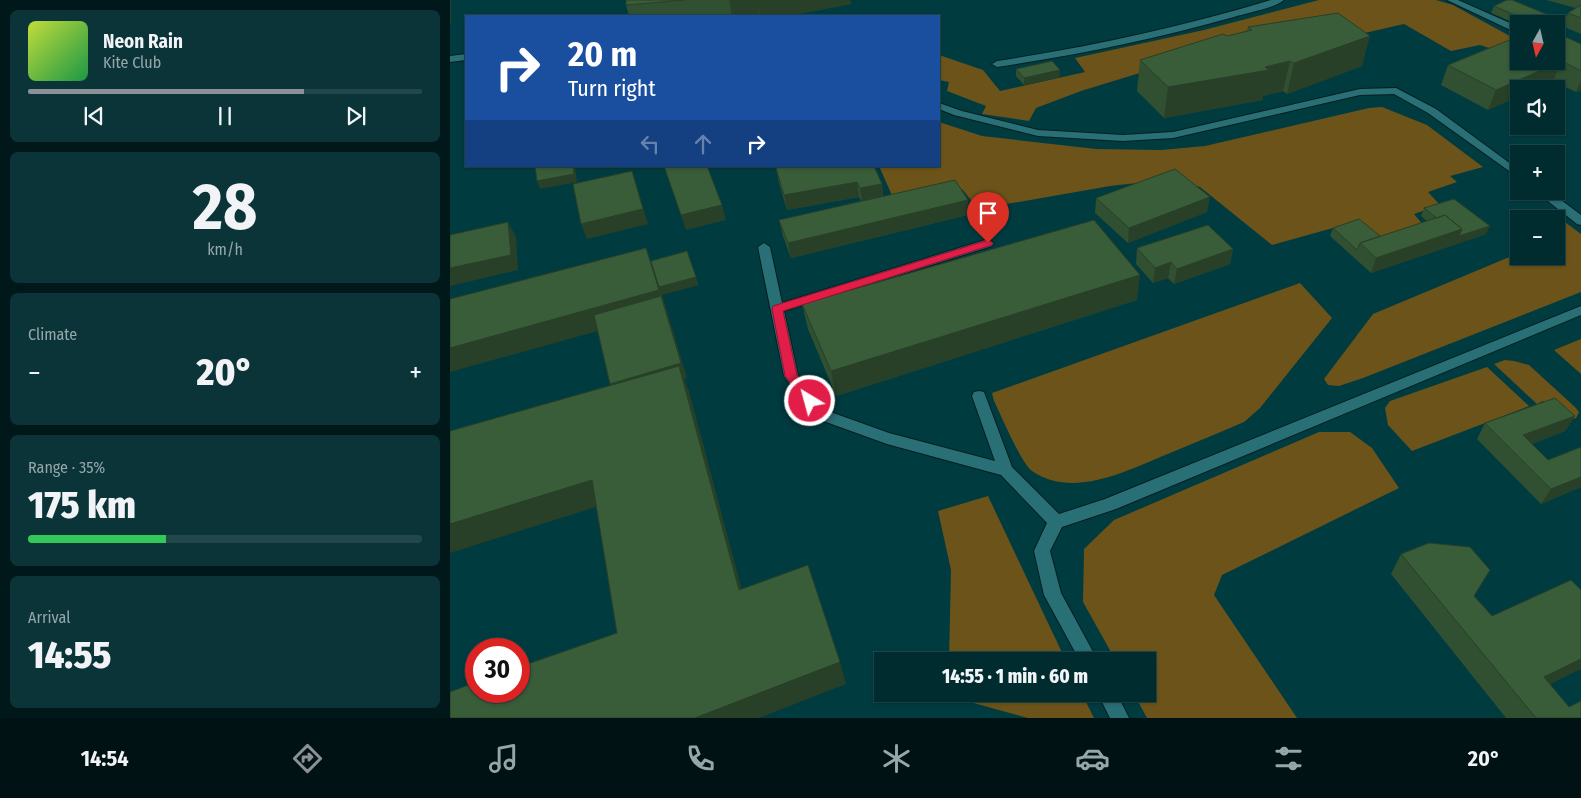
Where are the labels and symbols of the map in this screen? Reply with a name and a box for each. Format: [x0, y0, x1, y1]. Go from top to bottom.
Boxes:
north arrow [1510, 15, 1565, 70]
pin [967, 192, 1009, 243]
position arrow [783, 374, 835, 426]
speed limit sign: 30 [465, 638, 530, 703]

